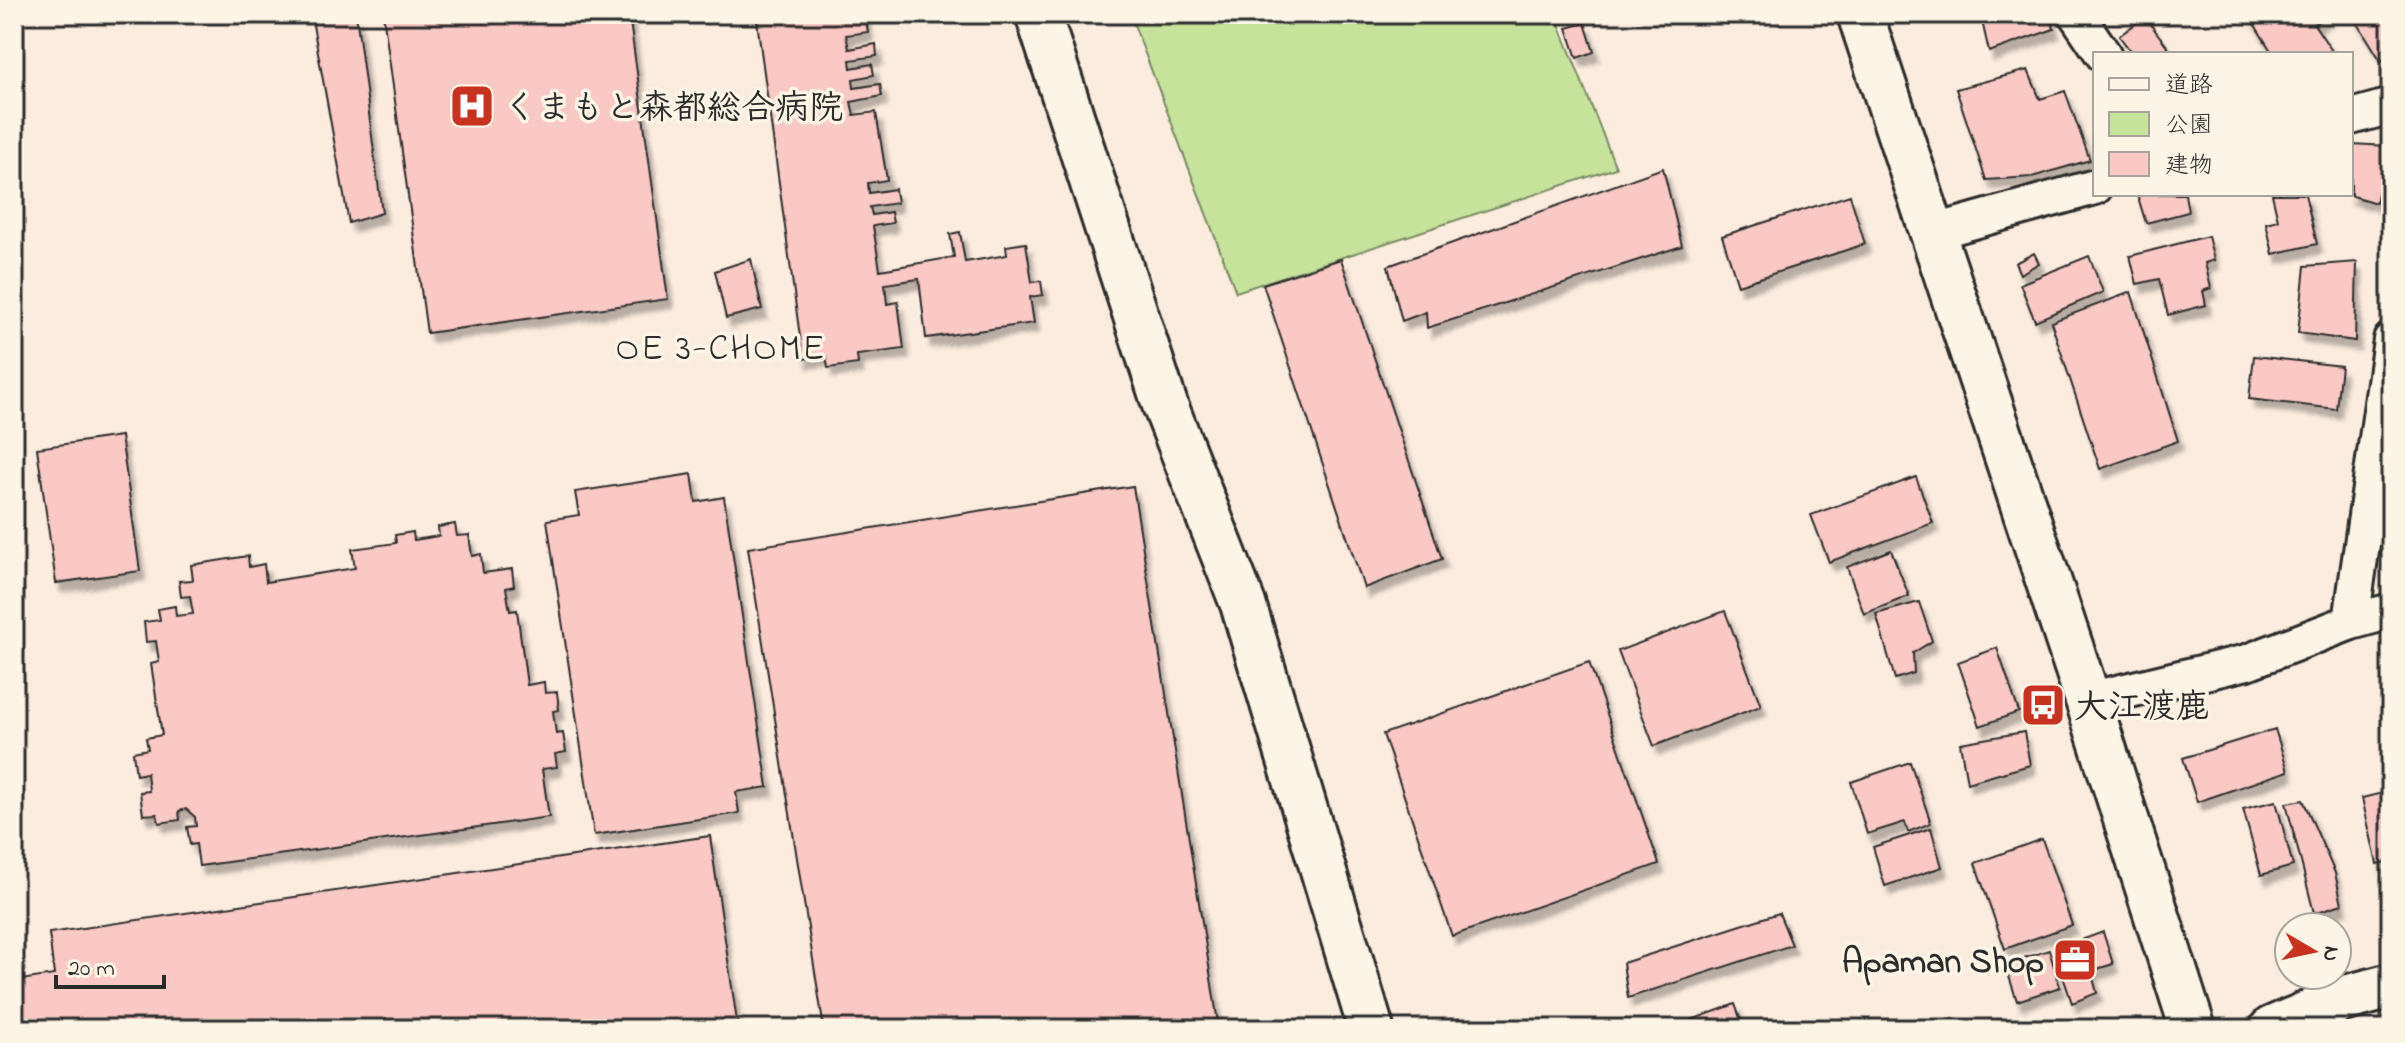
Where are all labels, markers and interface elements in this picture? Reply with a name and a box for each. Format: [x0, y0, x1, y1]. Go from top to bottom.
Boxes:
legend [2093, 52, 2353, 196]
text: 道路 [2165, 69, 2213, 104]
hospital icon: くまもと森都総合病院 [448, 82, 496, 130]
place label: くまもと森都総合病院 [503, 85, 843, 135]
text: 公園 [2165, 109, 2213, 144]
text: 建物 [2165, 149, 2213, 184]
district label: OE 3-CHOME [616, 324, 826, 377]
bus stop icon: 大江渡鹿 [2019, 681, 2067, 729]
place label: 大江渡鹿 [2074, 684, 2210, 734]
north arrow [2273, 911, 2353, 991]
office icon: Apaman Shop [2051, 936, 2099, 984]
scale bar [56, 939, 164, 989]
place label: Apaman Shop [1842, 939, 2044, 989]
text: N [2313, 944, 2347, 964]
text: 20 m [68, 952, 115, 987]

